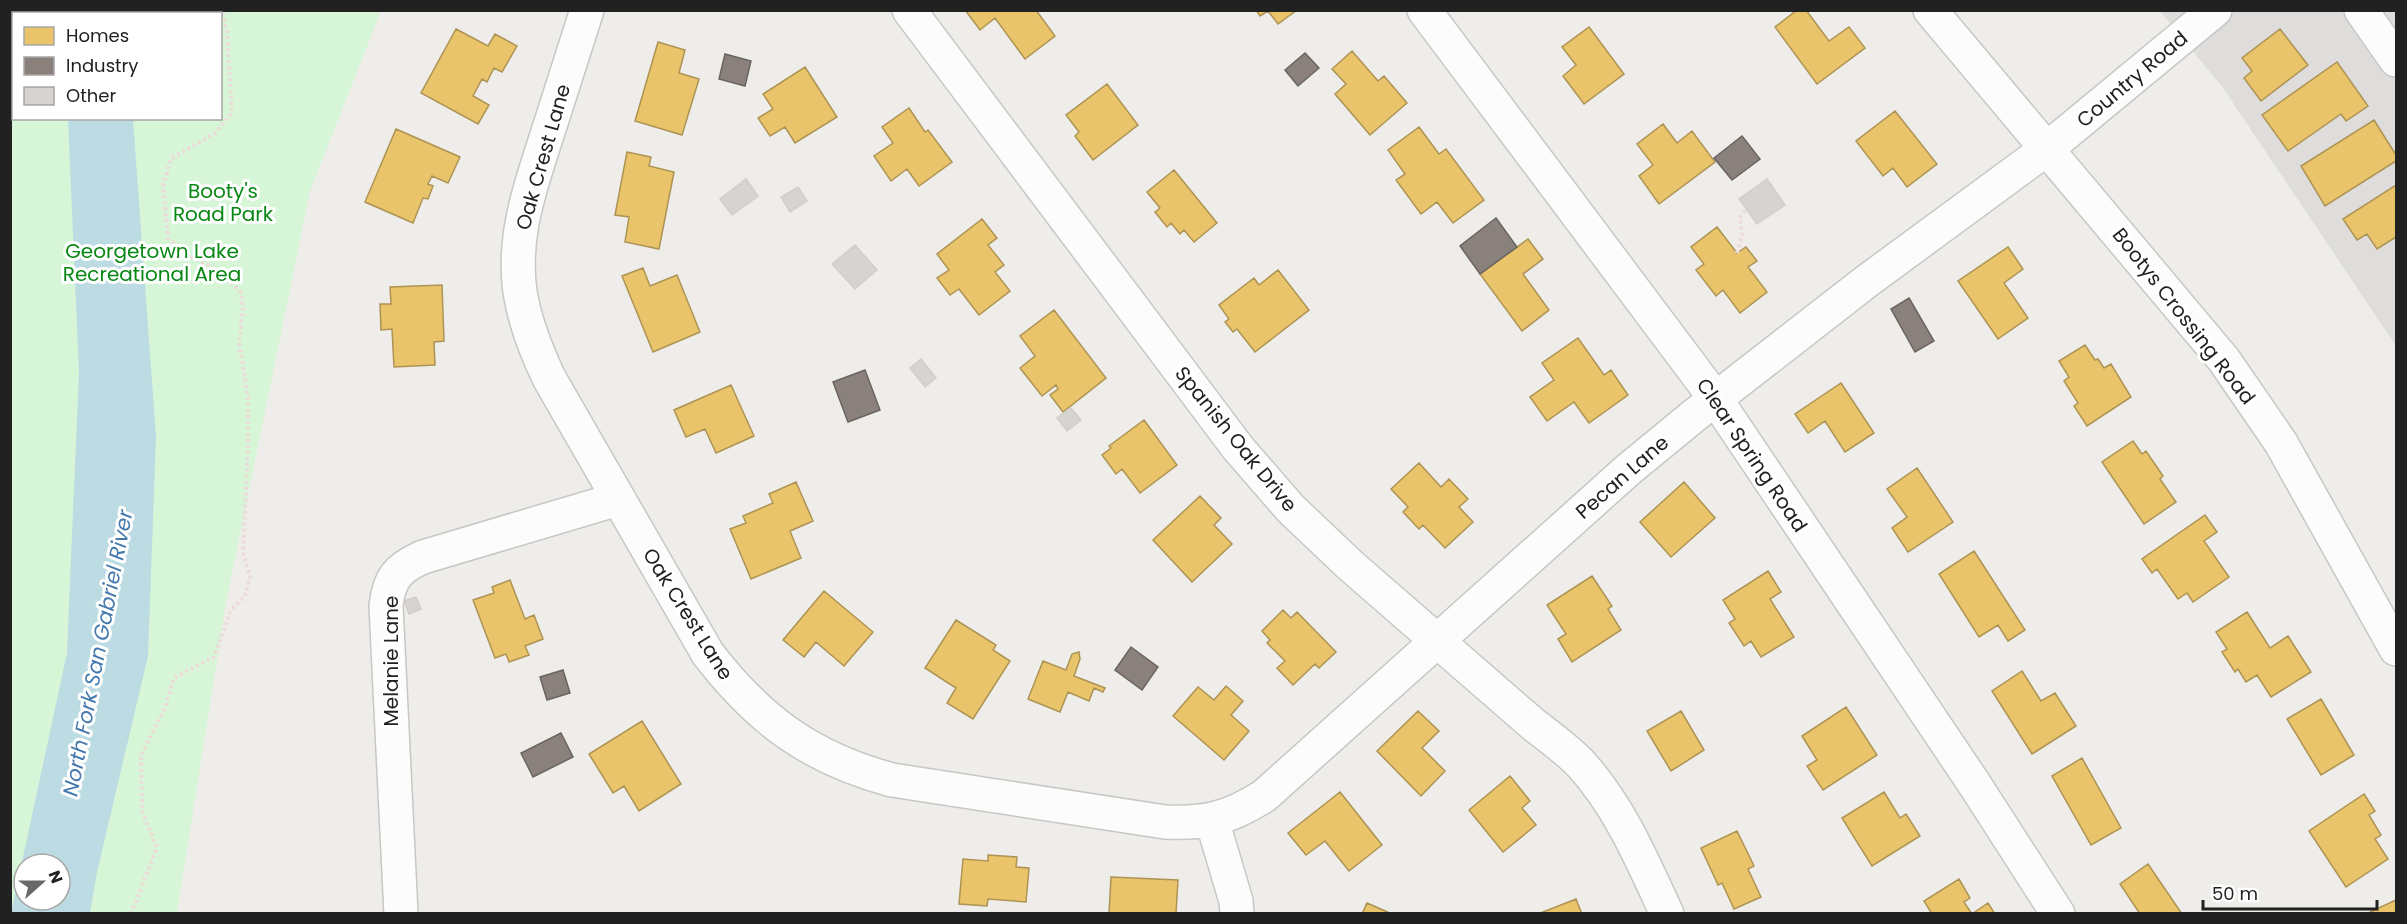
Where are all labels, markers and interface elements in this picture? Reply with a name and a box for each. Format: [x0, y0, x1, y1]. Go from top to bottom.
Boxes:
legend [12, 12, 222, 120]
text: Homes [66, 23, 129, 48]
street label: Country Road [2070, 24, 2194, 134]
text: Industry [66, 53, 138, 78]
street label: Oak Crest Lane [509, 81, 577, 233]
text: Other [66, 83, 116, 108]
park label: Booty's Road Park [173, 177, 274, 228]
street label: Bootys Crossing Road [2106, 222, 2262, 410]
park label: Georgetown Lake Recreational Area [63, 237, 241, 288]
street label: Spanish Oak Drive [1168, 360, 1304, 518]
street label: Clear Spring Road [1690, 372, 1814, 538]
street label: Pecan Lane [1569, 429, 1675, 525]
water label: North Fork San Gabriel River [55, 506, 140, 799]
street label: Oak Crest Lane [636, 543, 740, 685]
street label: Melanie Lane [377, 596, 405, 726]
north arrow [12, 852, 72, 912]
text: N [43, 867, 68, 887]
scale bar [2203, 873, 2377, 911]
text: 50 m [2212, 881, 2258, 906]

